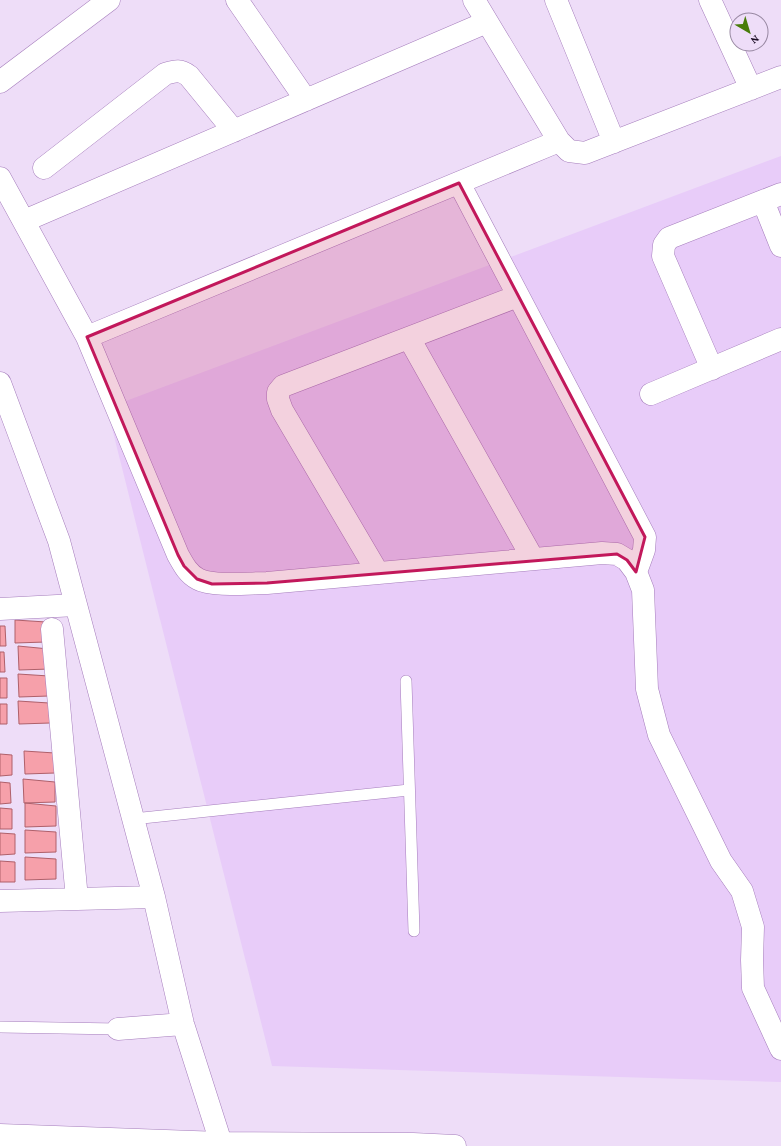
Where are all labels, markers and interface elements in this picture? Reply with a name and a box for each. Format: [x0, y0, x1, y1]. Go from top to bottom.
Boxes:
north arrow [729, 12, 769, 52]
text: N [748, 33, 762, 47]

